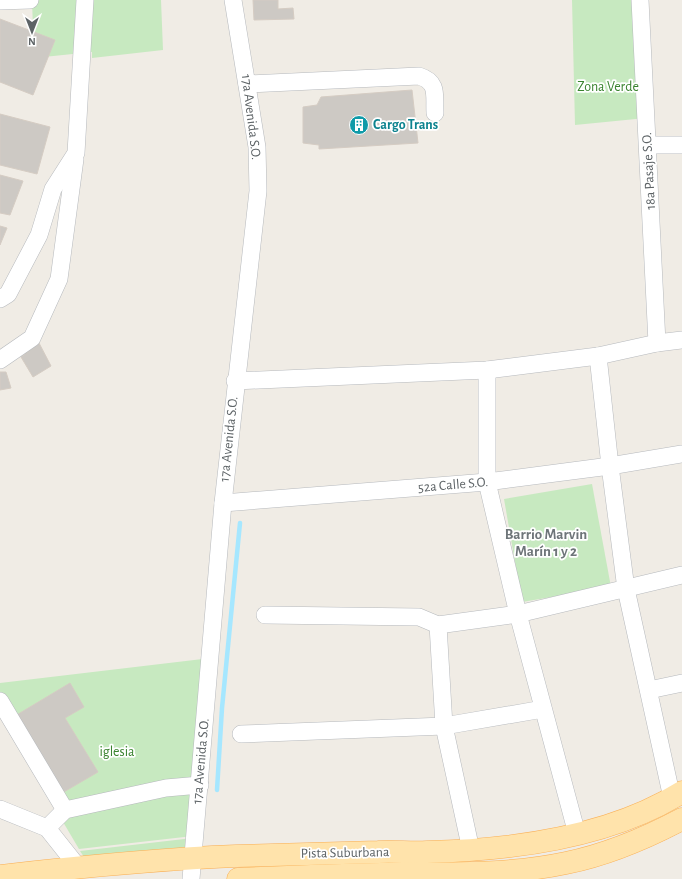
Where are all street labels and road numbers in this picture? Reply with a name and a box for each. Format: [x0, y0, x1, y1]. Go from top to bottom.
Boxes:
street label: 17a Avenida S.O. [239, 74, 263, 160]
street label: 18a Pasaje S.O. [640, 132, 658, 210]
street label: 17a Avenida S.O. [218, 396, 240, 482]
street label: 52a Calle S.O. [417, 475, 489, 495]
street label: 17a Avenida S.O. [190, 718, 212, 804]
street label: Pista Suburbana [300, 845, 390, 861]

